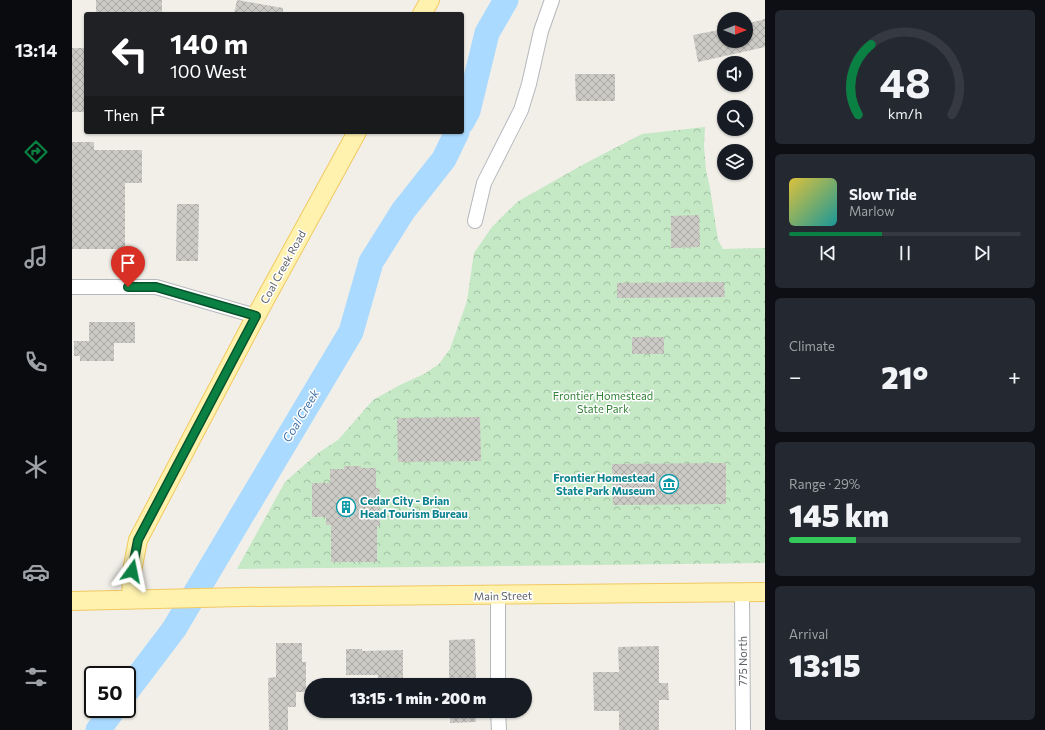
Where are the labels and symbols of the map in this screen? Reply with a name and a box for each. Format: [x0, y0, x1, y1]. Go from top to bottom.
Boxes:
north arrow [717, 12, 753, 48]
street label: Coal Creek Road [257, 228, 308, 306]
pin [111, 246, 145, 287]
water label: Coal Creek [279, 386, 322, 444]
park label: Frontier Homestead State Park [553, 389, 653, 415]
place label: Frontier Homestead State Park Museum [553, 471, 655, 497]
museum icon: Frontier Homestead State Park Museum [658, 473, 680, 495]
place label: Cedar City - Brian Head Tourism Bureau [360, 494, 468, 520]
building icon: Cedar City - Brian Head Tourism Bureau [335, 496, 357, 518]
position arrow [111, 550, 153, 592]
street label: Main Street [474, 588, 533, 603]
street label: 775 North [736, 636, 749, 686]
speed limit sign: 50 [84, 666, 136, 718]

